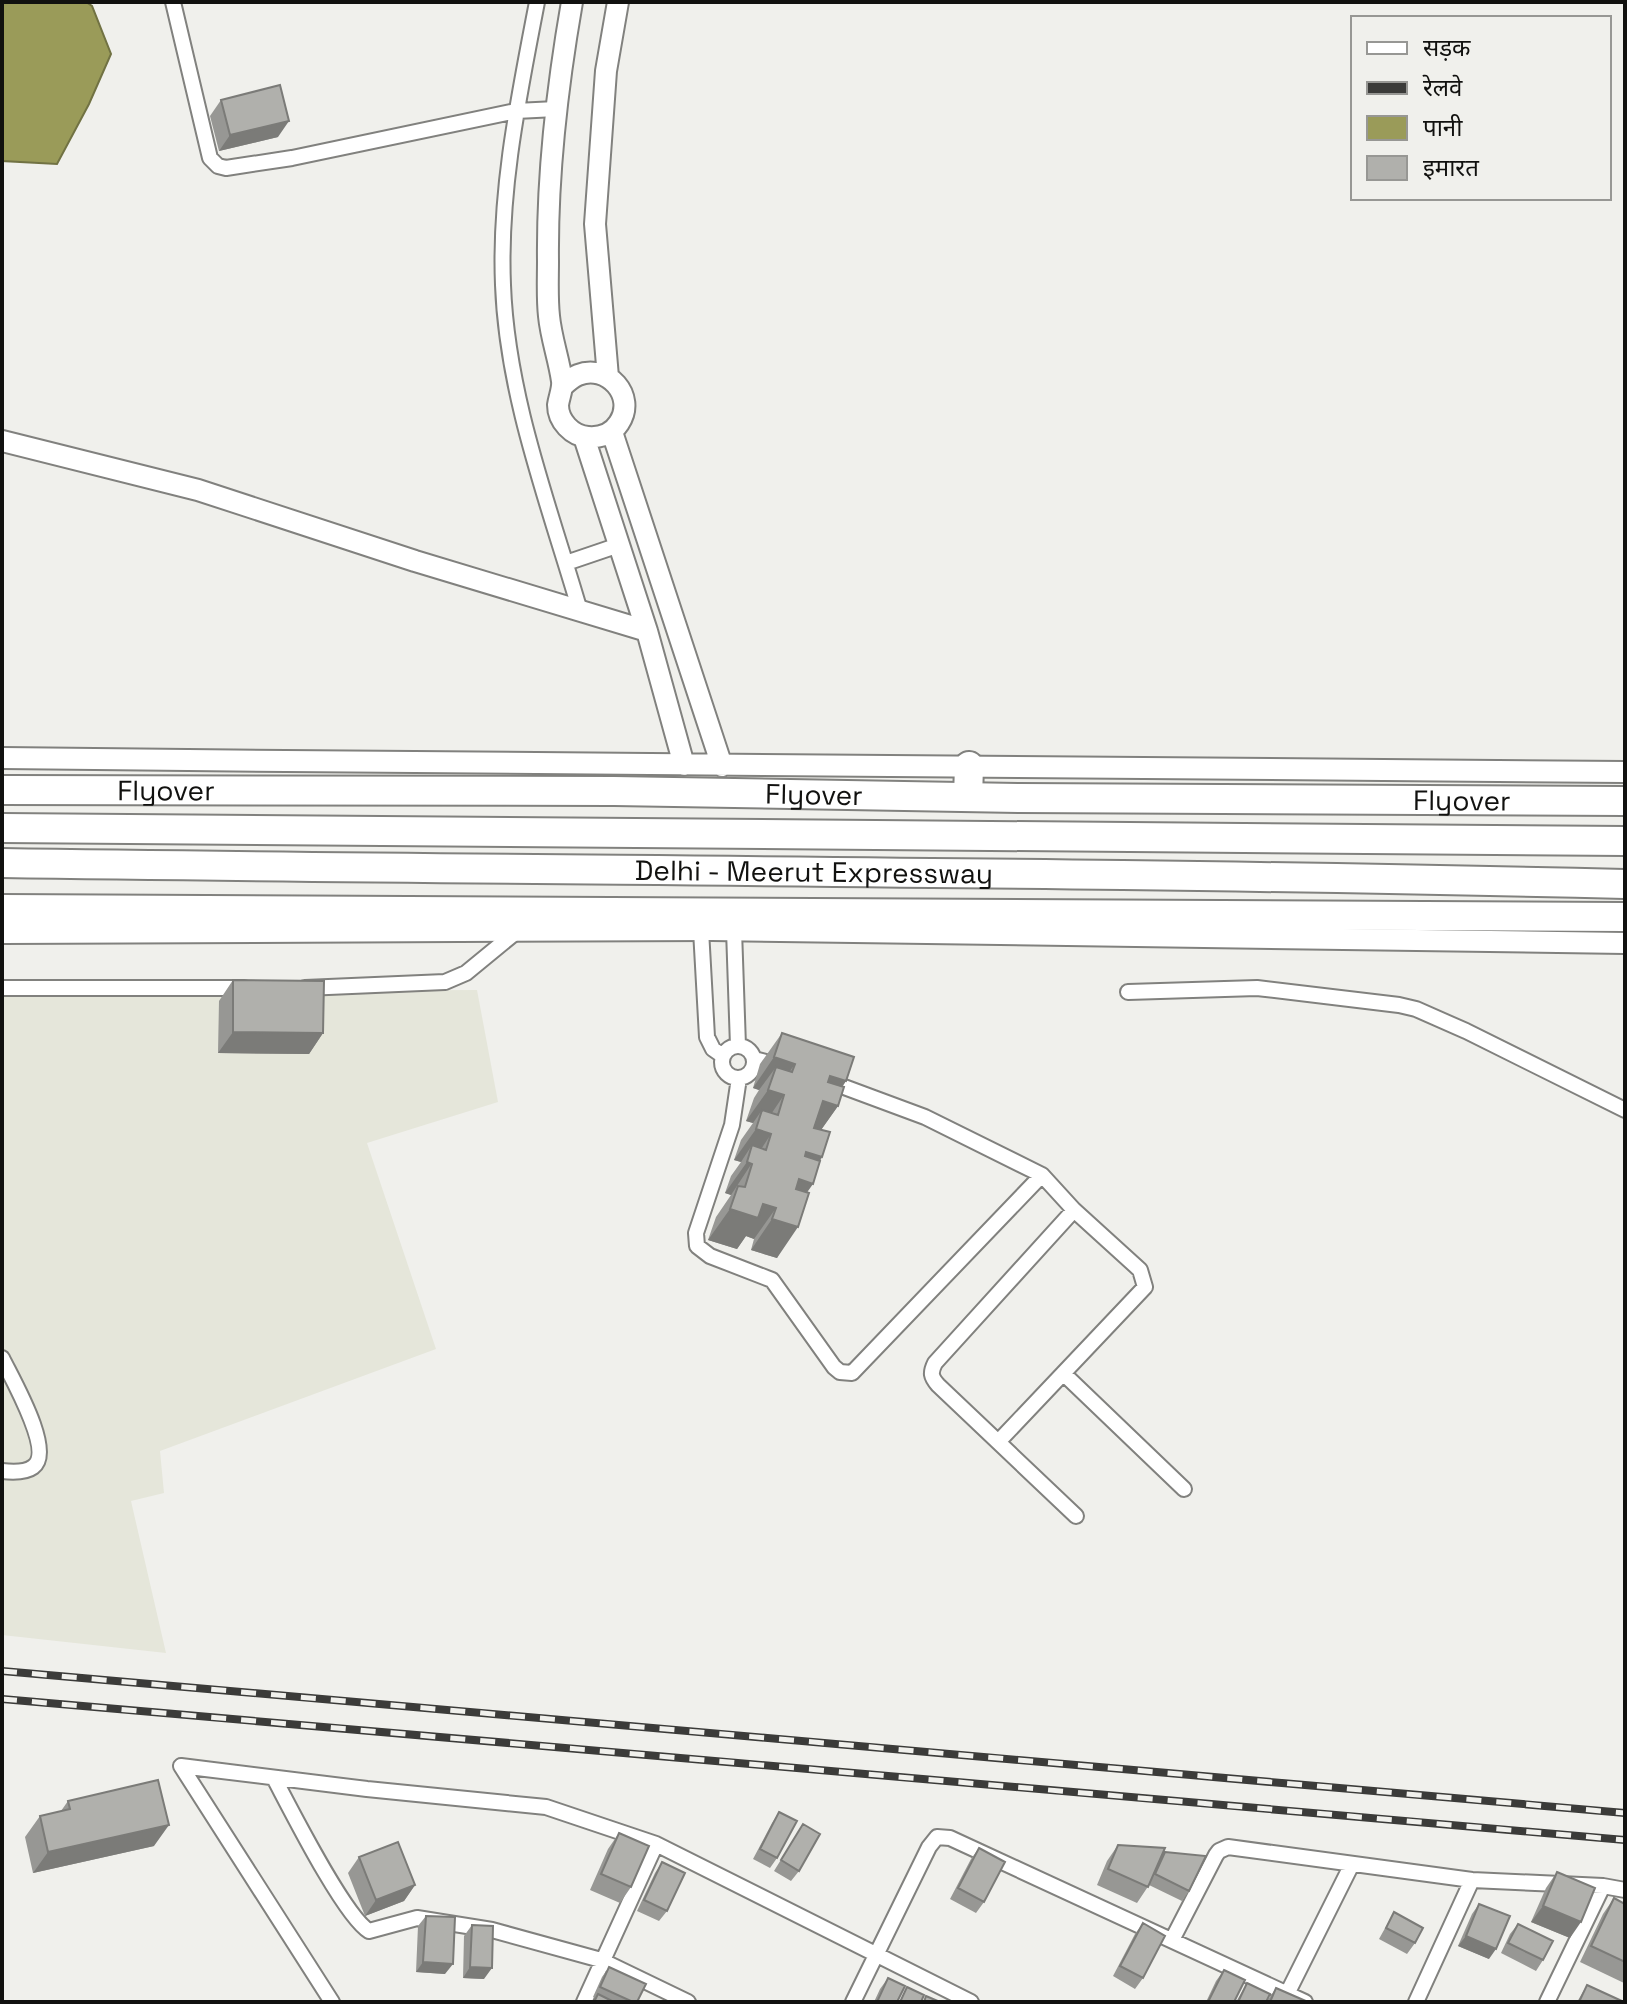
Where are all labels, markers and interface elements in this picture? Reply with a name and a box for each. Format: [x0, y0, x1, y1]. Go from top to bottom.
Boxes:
legend [1351, 16, 1611, 200]
text: सड़क [1423, 32, 1471, 63]
text: रेलवे [1422, 72, 1463, 103]
text: पानी [1423, 112, 1463, 143]
text: इमारत [1423, 152, 1480, 183]
street label: Flyover [117, 772, 215, 808]
street label: Flyover [765, 776, 863, 813]
street label: Flyover [1413, 782, 1511, 818]
street label: Delhi - Meerut Expressway [635, 852, 993, 891]

